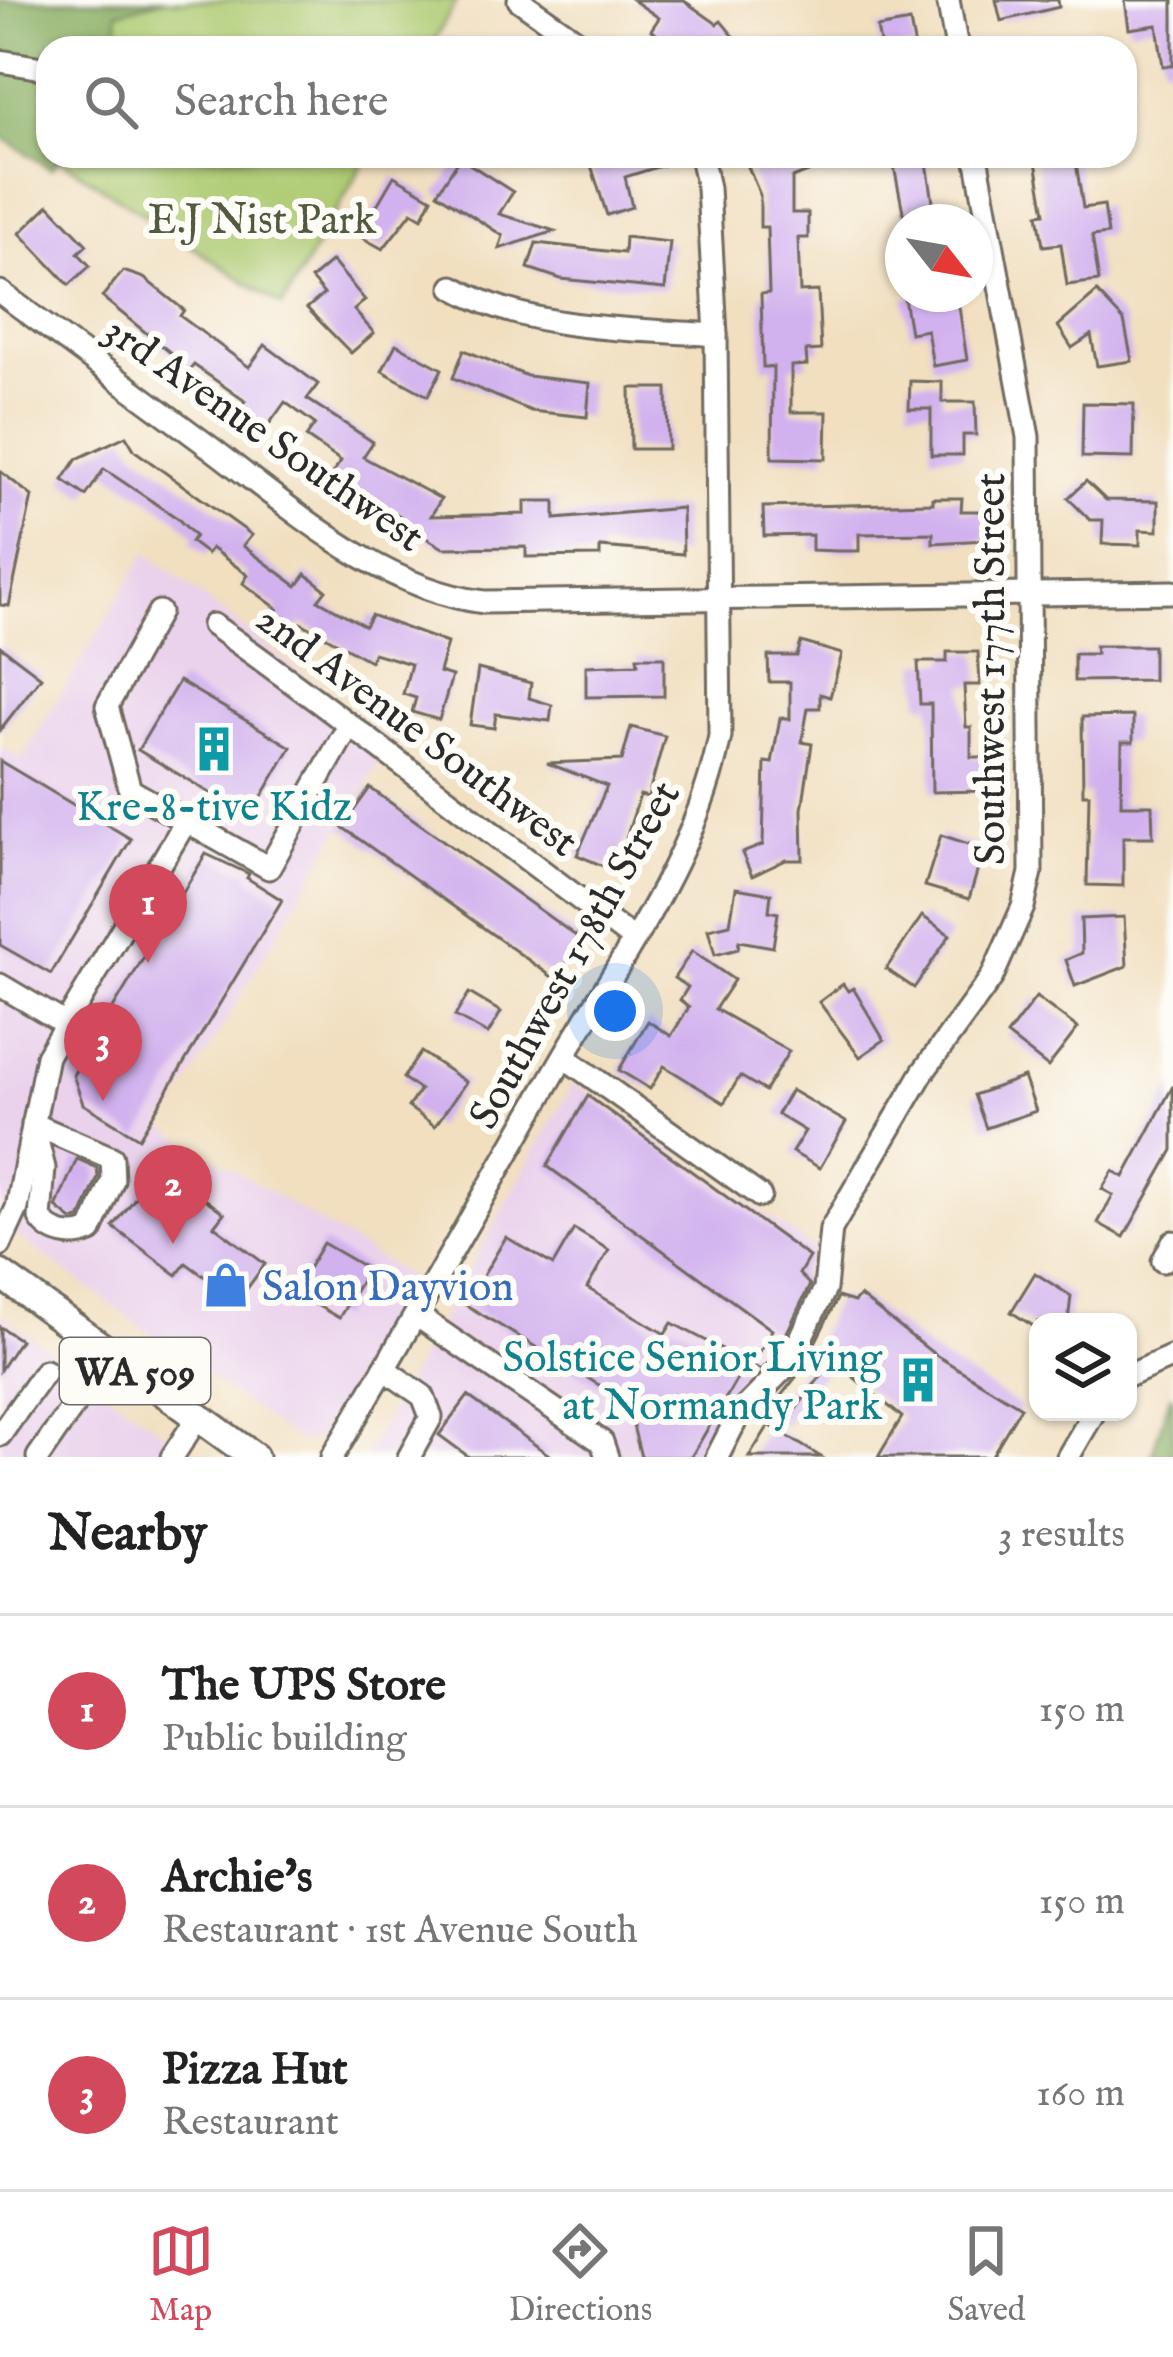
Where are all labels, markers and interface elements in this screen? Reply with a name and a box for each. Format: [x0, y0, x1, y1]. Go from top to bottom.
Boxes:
search box [36, 36, 1137, 168]
icon: search [78, 69, 144, 135]
text: Search here [174, 74, 388, 131]
park label: E.J Nist Park [148, 195, 377, 248]
north arrow [885, 204, 993, 312]
street label: 3rd Avenue Southwest [93, 305, 433, 565]
street label: Southwest 177th Street [966, 473, 1019, 865]
street label: 2nd Avenue Southwest [245, 594, 587, 870]
building icon: Kre-8-tive Kidz [189, 724, 239, 774]
street label: Southwest 178th Street [459, 773, 694, 1139]
place label: Kre-8-tive Kidz [76, 782, 352, 835]
pin: 1 [109, 864, 187, 963]
your location [585, 981, 645, 1041]
pin: 3 [64, 1002, 142, 1101]
pin: 2 [134, 1145, 212, 1244]
shop icon: Salon Dayvion [201, 1260, 251, 1310]
place label: Salon Dayvion [262, 1262, 514, 1315]
map controls [1029, 1313, 1137, 1421]
button: layers [1029, 1313, 1137, 1421]
place label: Solstice Senior Living at Normandy Park [503, 1333, 883, 1434]
road number: WA 509 [60, 1338, 210, 1404]
building icon: Solstice Senior Living at Normandy Park [893, 1355, 943, 1405]
text: Nearby [48, 1503, 207, 1568]
text: 3 results [998, 1511, 1125, 1560]
text: The UPS Store [162, 1658, 446, 1715]
text: 1 [80, 1686, 94, 1735]
text: 150 m [1039, 1686, 1125, 1735]
text: Public building [162, 1715, 407, 1764]
text: Archie's [162, 1850, 313, 1907]
text: 2 [78, 1878, 96, 1927]
text: 150 m [1039, 1878, 1125, 1927]
text: Restaurant · 1st Avenue South [162, 1907, 637, 1956]
text: Pizza Hut [162, 2042, 348, 2099]
text: 3 [80, 2070, 94, 2119]
text: 160 m [1036, 2070, 1125, 2119]
text: Restaurant [162, 2099, 339, 2148]
tab: Map [148, 2218, 214, 2332]
tab: Directions [509, 2218, 652, 2332]
tab: Saved [947, 2218, 1025, 2332]

